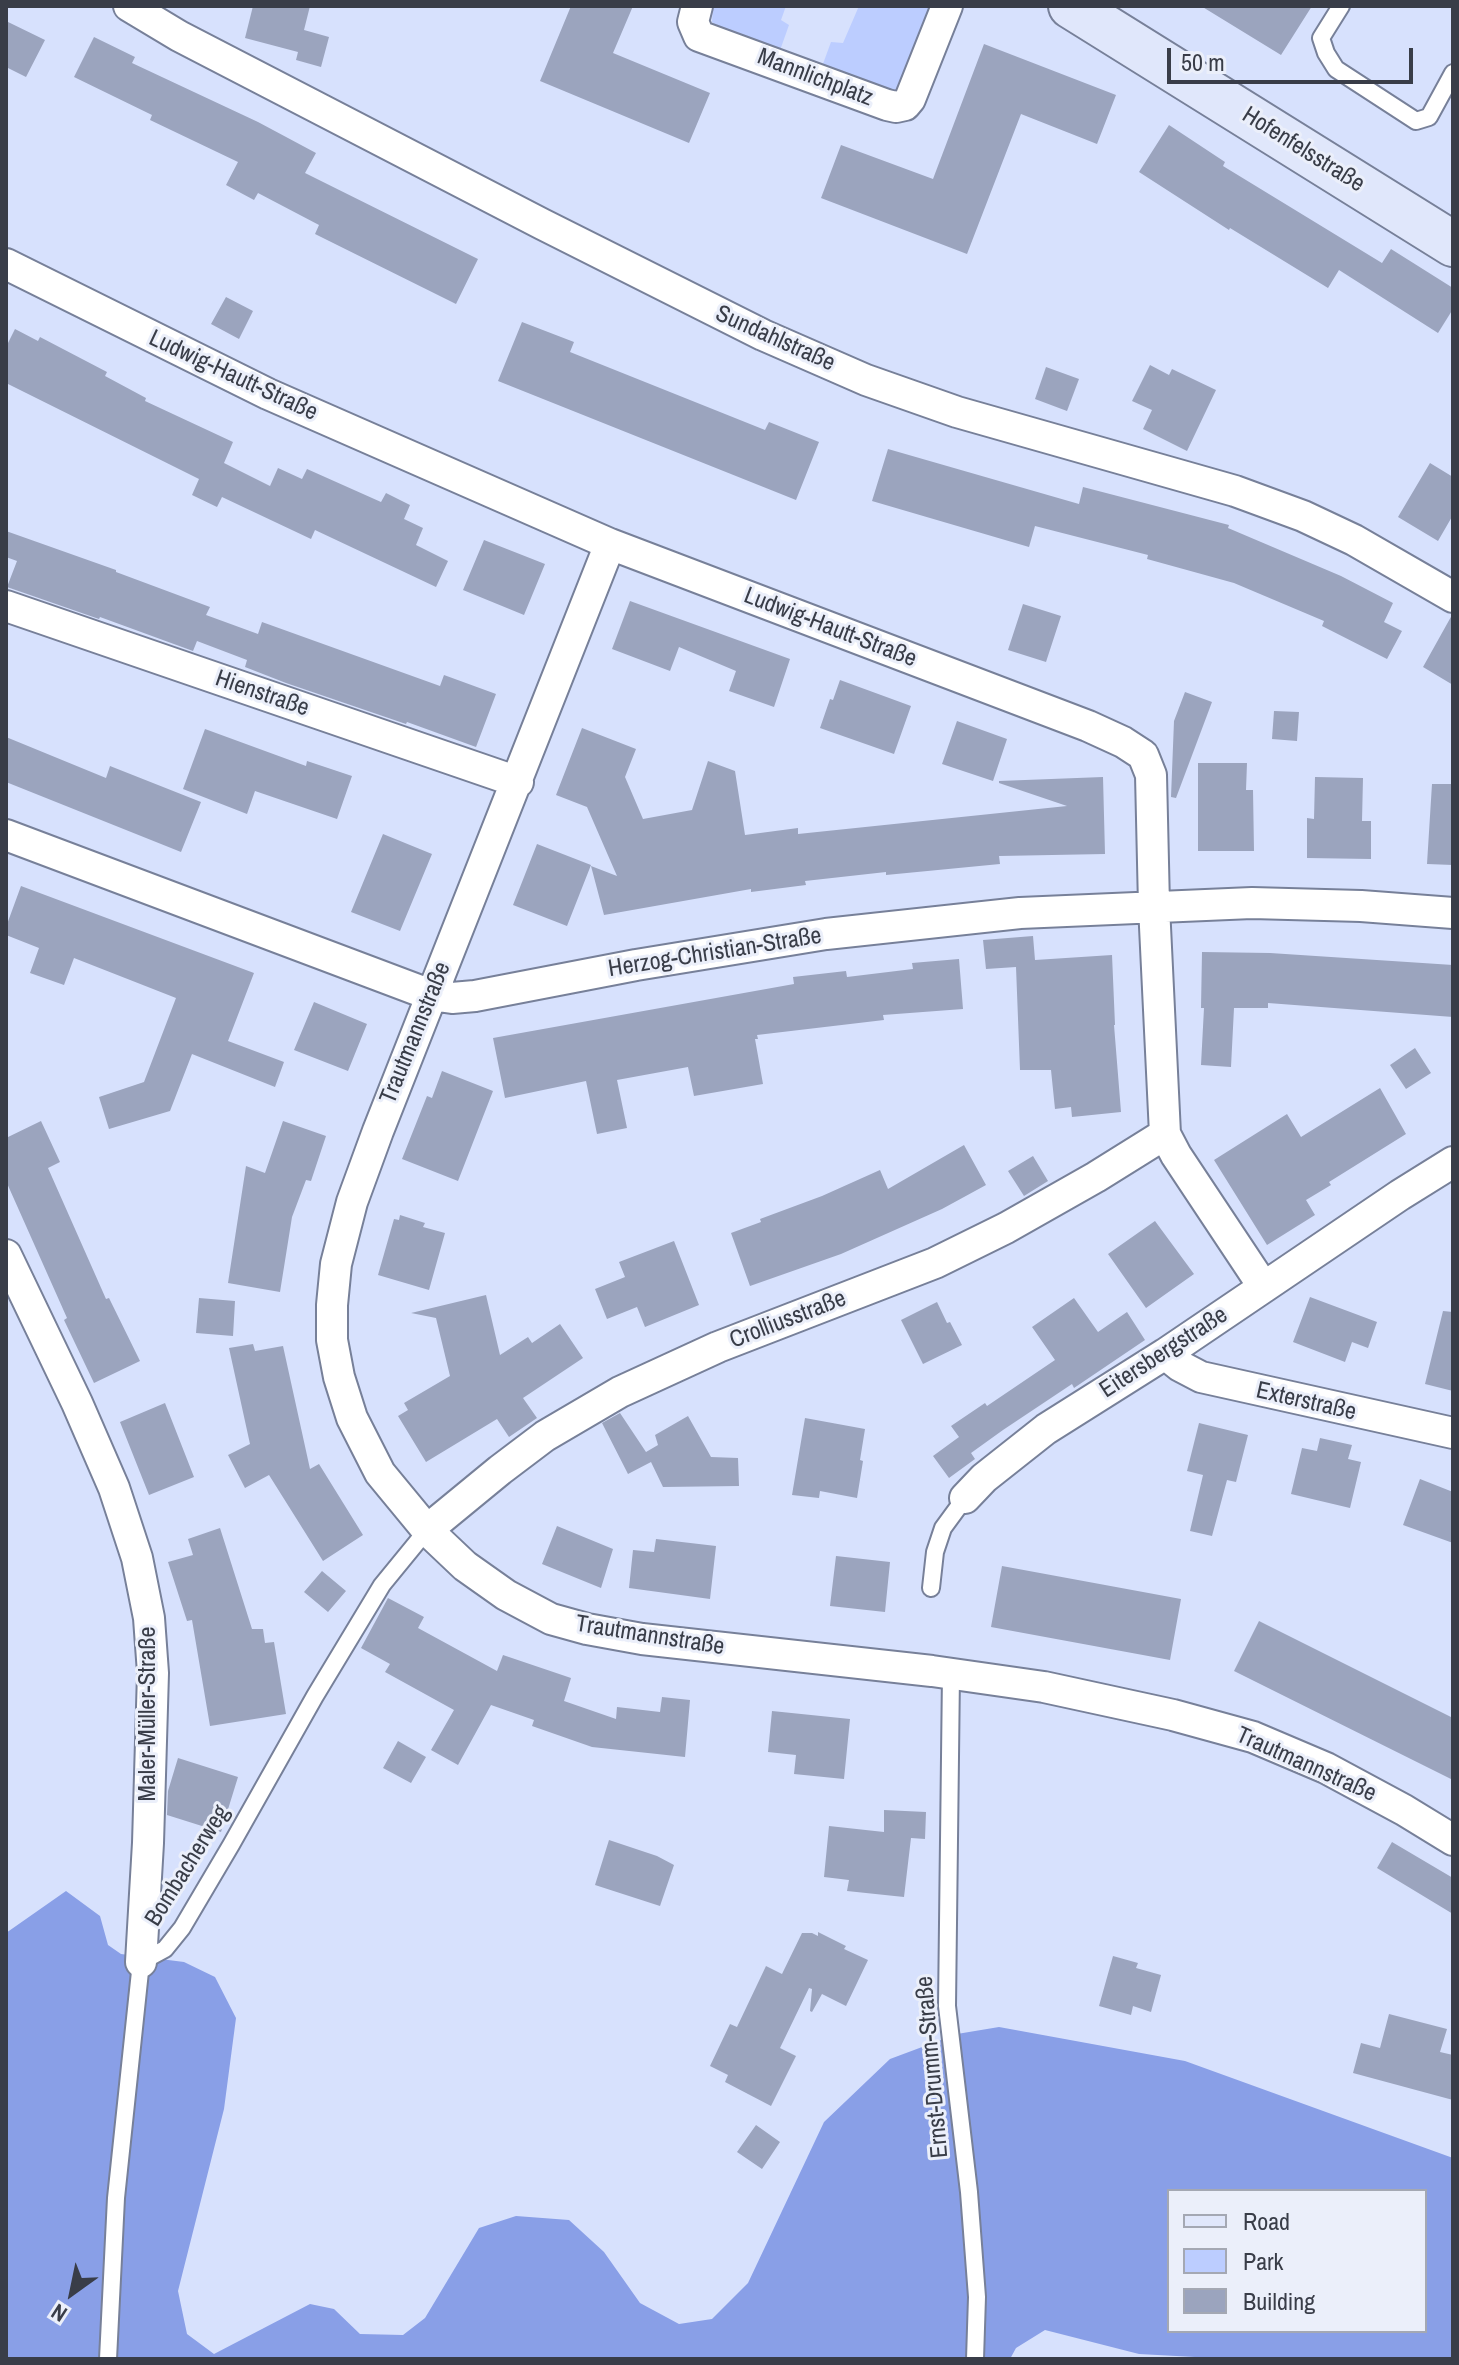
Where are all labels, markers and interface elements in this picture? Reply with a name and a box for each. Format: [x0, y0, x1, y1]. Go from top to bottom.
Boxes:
scale bar [1171, 32, 1417, 82]
street label: Mannlichplatz [753, 43, 877, 113]
text: 50 m [1181, 46, 1225, 78]
street label: Hofenfelsstraße [1236, 101, 1370, 199]
street label: Sundahlstraße [711, 300, 839, 378]
street label: Ludwig-Hautt-Straße [144, 324, 322, 428]
street label: Ludwig-Hautt-Straße [740, 582, 920, 674]
street label: Hienstraße [211, 665, 313, 723]
street label: Herzog-Christian-Straße [606, 922, 824, 984]
street label: Trautmannstraße [375, 958, 457, 1108]
street label: Crolliusstraße [726, 1285, 850, 1355]
street label: Eitersbergstraße [1095, 1301, 1233, 1405]
street label: Exterstraße [1253, 1377, 1359, 1427]
street label: Trautmannstraße [574, 1610, 726, 1662]
street label: Maler-Müller-Straße [135, 1627, 163, 1801]
street label: Trautmannstraße [1232, 1721, 1380, 1809]
street label: Bombacherweg [140, 1800, 236, 1932]
street label: Ernst-Drumm-Straße [911, 1975, 955, 2159]
legend [1167, 2189, 1427, 2333]
text: Road [1243, 2205, 1290, 2237]
text: Park [1243, 2245, 1283, 2277]
north arrow [32, 2253, 112, 2333]
text: Building [1243, 2285, 1315, 2317]
text: N [45, 2297, 73, 2329]

